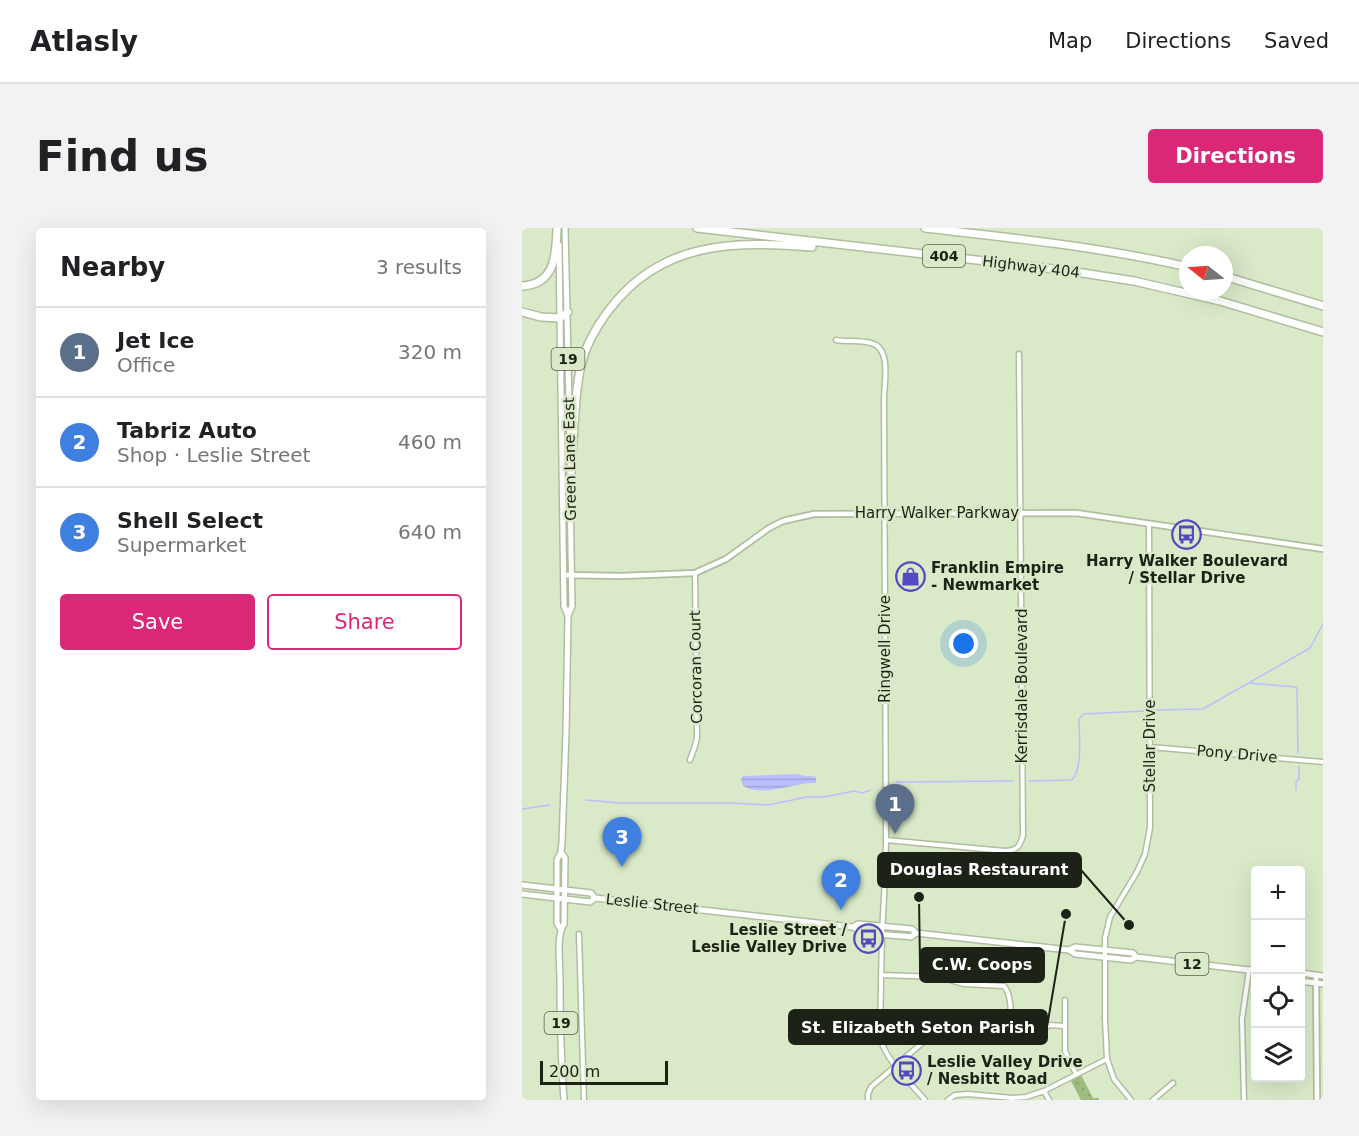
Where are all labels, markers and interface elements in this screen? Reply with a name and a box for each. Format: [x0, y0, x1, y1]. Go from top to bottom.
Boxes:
text: Atlasly [30, 25, 138, 58]
text: Map [1048, 29, 1092, 53]
text: Directions [1125, 29, 1231, 53]
text: Saved [1264, 29, 1329, 53]
button: Directions [1148, 129, 1323, 183]
text: Find us [36, 132, 209, 181]
road number: 404 [923, 245, 965, 267]
north arrow [1179, 246, 1233, 300]
text: Nearby [60, 252, 165, 282]
street label: Highway 404 [981, 252, 1081, 282]
text: 3 results [376, 255, 462, 279]
text: Jet Ice [117, 328, 194, 353]
text: 1 [73, 340, 86, 364]
text: 320 m [398, 340, 462, 364]
road number: 19 [552, 348, 585, 370]
text: Office [117, 353, 175, 377]
street label: Green Lane East [560, 397, 580, 521]
text: Tabriz Auto [117, 418, 257, 443]
text: 2 [73, 430, 86, 454]
text: 460 m [398, 430, 462, 454]
text: Shop · Leslie Street [117, 443, 310, 467]
street label: Harry Walker Parkway [855, 504, 1019, 522]
text: Shell Select [117, 508, 263, 533]
bus stop icon: Harry Walker Boulevard / Stellar Drive [1171, 518, 1203, 550]
text: 3 [73, 520, 86, 544]
text: 640 m [398, 520, 462, 544]
text: Supermarket [117, 533, 246, 557]
place label: Harry Walker Boulevard / Stellar Drive [1086, 552, 1288, 587]
place label: Franklin Empire - Newmarket [931, 559, 1064, 594]
shop icon: Franklin Empire - Newmarket [894, 561, 926, 593]
button: Save [60, 594, 255, 650]
button: Share [267, 594, 462, 650]
street label: Ringwell Drive [876, 595, 894, 703]
street label: Kerrisdale Boulevard [1013, 608, 1031, 764]
street label: Corcoran Court [686, 610, 706, 724]
your location [949, 629, 978, 658]
street label: Stellar Drive [1141, 699, 1159, 793]
street label: Pony Drive [1196, 742, 1278, 766]
pin: 1 [876, 784, 914, 834]
pin: 3 [602, 818, 642, 867]
callout: Douglas Restaurant [878, 853, 1081, 887]
pin: 2 [822, 860, 860, 910]
text: Douglas Restaurant [890, 860, 1069, 879]
map controls [1251, 866, 1305, 1082]
button: + [1251, 866, 1305, 920]
street label: Leslie Street [605, 890, 699, 918]
button: − [1251, 920, 1305, 974]
place label: Leslie Street / Leslie Valley Drive [691, 921, 848, 956]
bus stop icon: Leslie Street / Leslie Valley Drive [852, 923, 884, 955]
callout: C.W. Coops [920, 948, 1044, 982]
road number: 12 [1176, 953, 1208, 975]
text: C.W. Coops [932, 955, 1032, 974]
button: locate [1251, 974, 1305, 1028]
callout: St. Elizabeth Seton Parish [789, 1010, 1047, 1044]
road number: 19 [544, 1012, 578, 1034]
text: St. Elizabeth Seton Parish [801, 1018, 1035, 1037]
button: layers [1251, 1028, 1305, 1082]
place label: Leslie Valley Drive / Nesbitt Road [927, 1053, 1083, 1088]
bus stop icon: Leslie Valley Drive / Nesbitt Road [890, 1055, 922, 1087]
scale bar [540, 1058, 668, 1086]
text: 200 m [549, 1062, 600, 1081]

